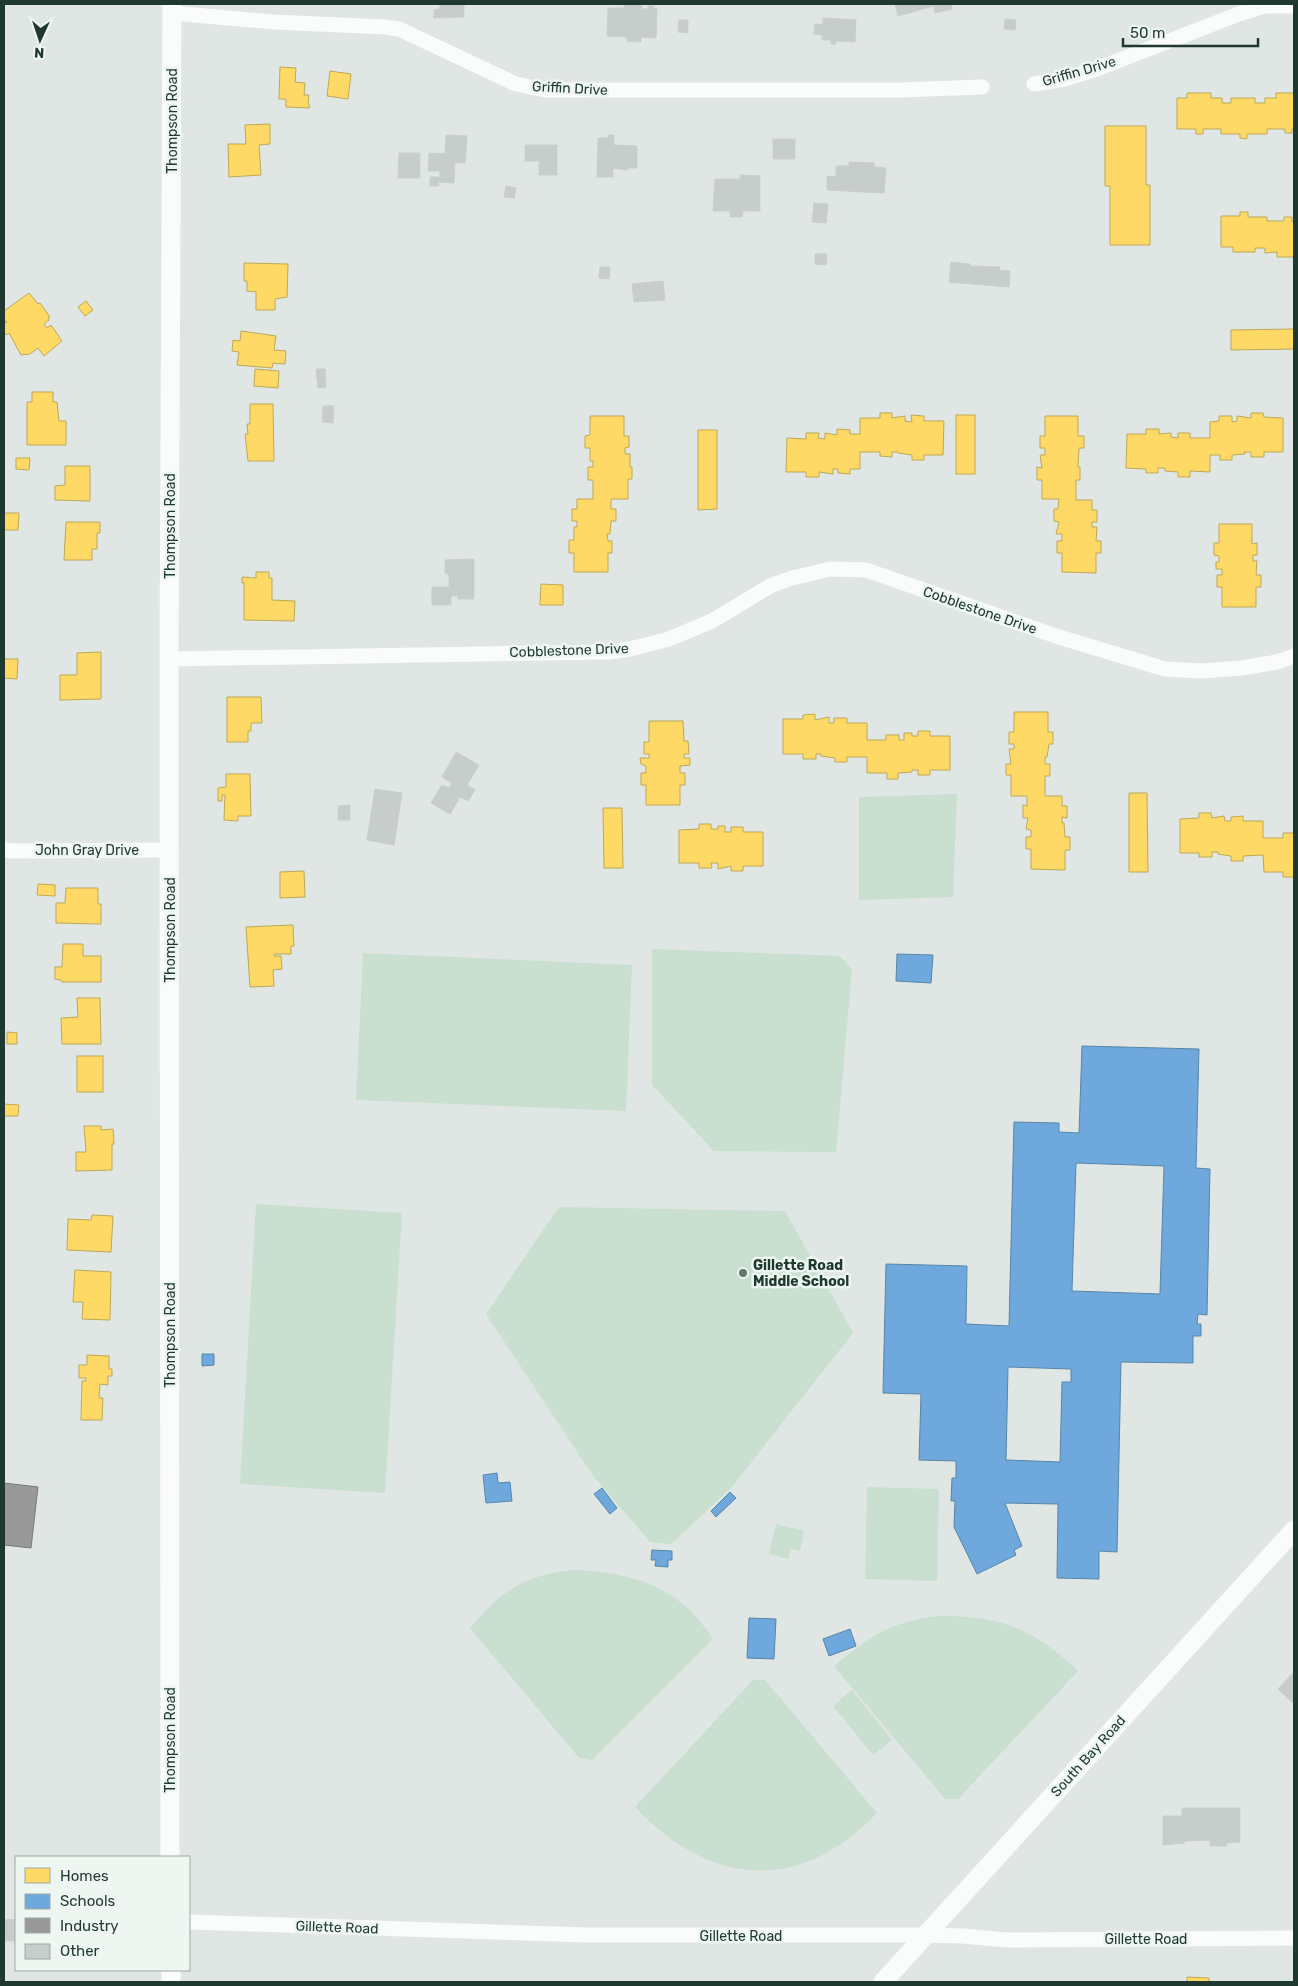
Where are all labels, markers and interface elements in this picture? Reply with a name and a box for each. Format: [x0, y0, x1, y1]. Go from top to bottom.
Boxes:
north arrow [15, 15, 65, 65]
scale bar [1123, 15, 1258, 47]
text: 50 m [1130, 24, 1165, 42]
text: N [34, 44, 45, 61]
street label: Griffin Drive [1040, 53, 1118, 90]
street label: Thompson Road [164, 68, 181, 174]
street label: Griffin Drive [532, 78, 608, 99]
street label: Thompson Road [162, 473, 179, 579]
street label: Cobblestone Drive [921, 583, 1039, 638]
street label: Cobblestone Drive [509, 640, 629, 661]
street label: John Gray Drive [35, 842, 139, 859]
street label: Thompson Road [162, 877, 179, 983]
place label: Gillette Road Middle School [753, 1257, 849, 1290]
marker: Gillette Road Middle School [737, 1267, 749, 1279]
street label: Thompson Road [162, 1282, 179, 1388]
street label: Thompson Road [162, 1687, 179, 1793]
street label: South Bay Road [1047, 1712, 1129, 1800]
legend [15, 1856, 190, 1971]
text: Homes [60, 1867, 109, 1885]
text: Schools [60, 1892, 116, 1910]
text: Industry [60, 1917, 119, 1935]
street label: Gillette Road [295, 1918, 379, 1937]
street label: Gillette Road [700, 1928, 782, 1945]
street label: Gillette Road [1105, 1931, 1187, 1948]
text: Other [60, 1942, 100, 1960]

